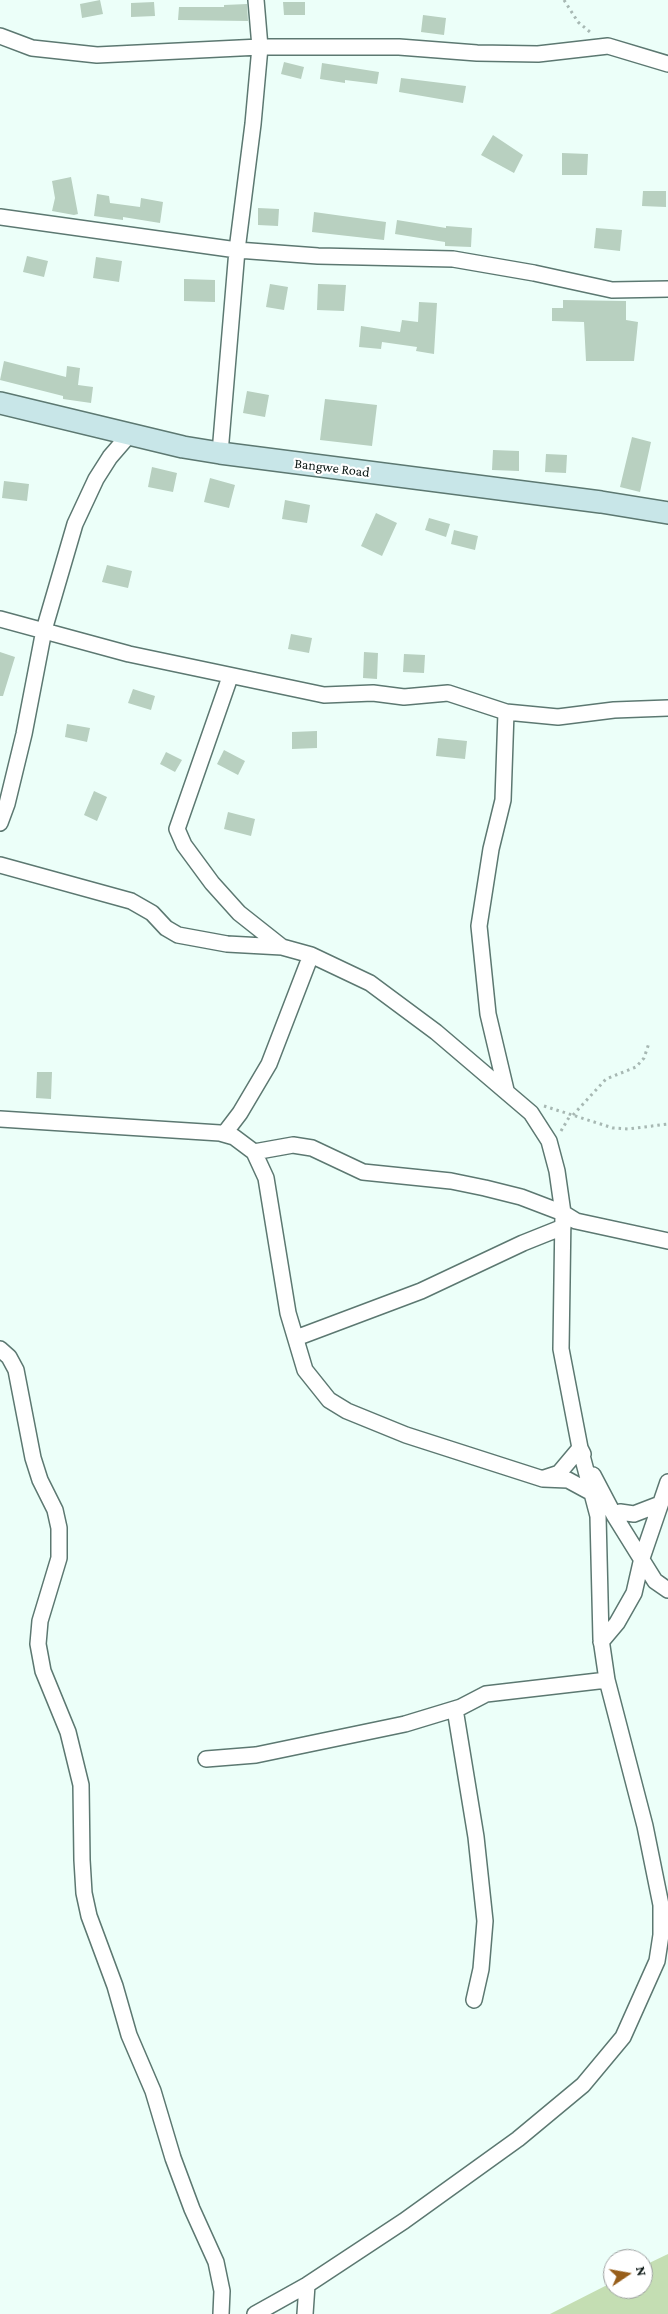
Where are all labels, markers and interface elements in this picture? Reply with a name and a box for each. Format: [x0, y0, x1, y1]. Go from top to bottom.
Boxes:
street label: Bangwe Road [293, 455, 371, 481]
north arrow [603, 2249, 653, 2299]
text: N [633, 2265, 651, 2277]

